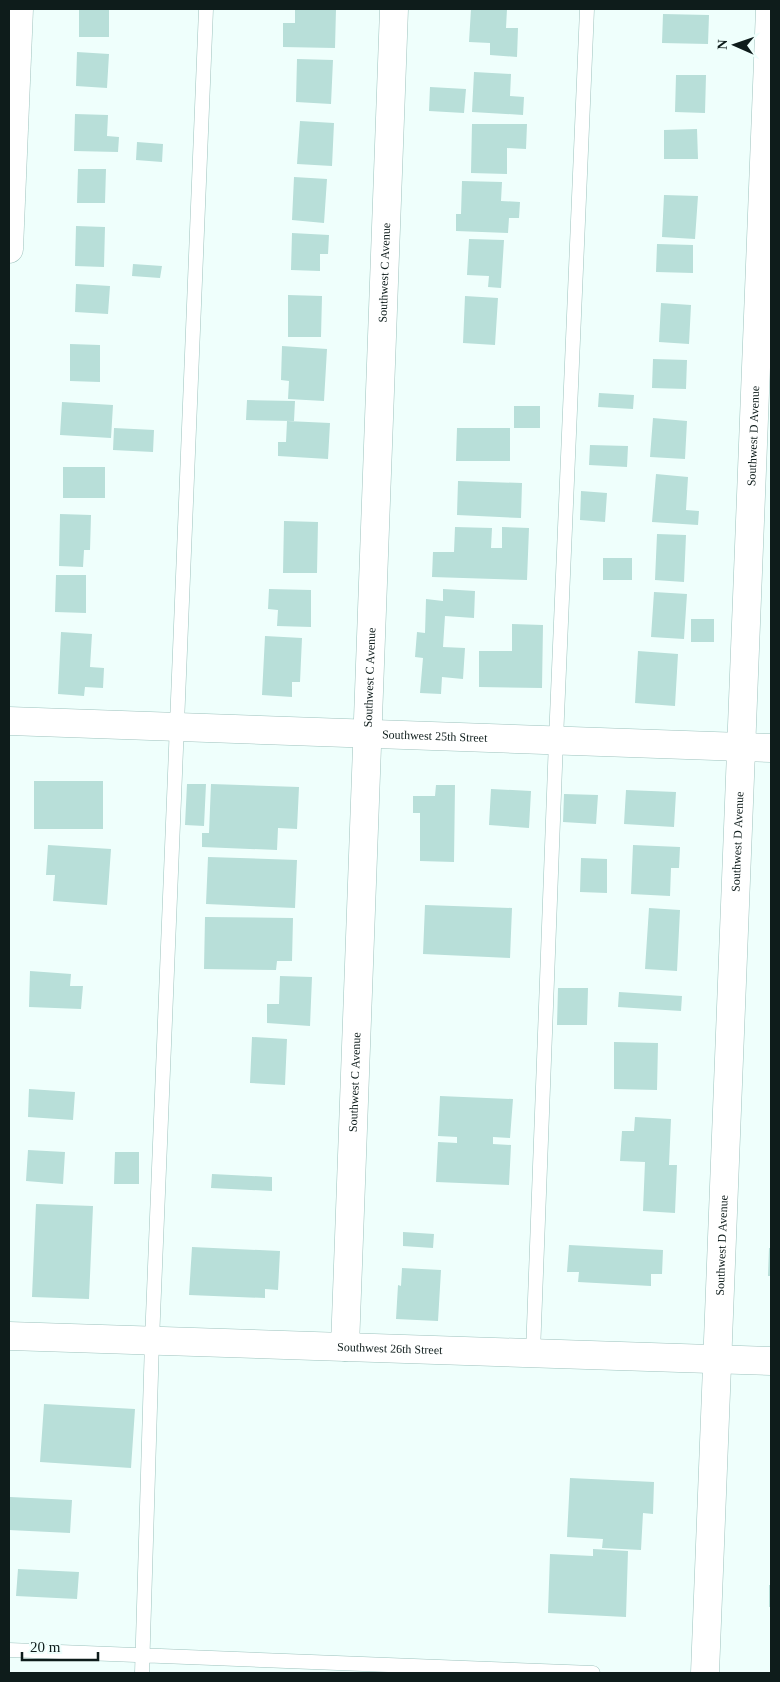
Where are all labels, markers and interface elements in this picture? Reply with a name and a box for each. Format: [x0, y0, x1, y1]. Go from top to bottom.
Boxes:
north arrow [710, 20, 760, 70]
text: N [715, 39, 730, 50]
street label: Southwest C Avenue [376, 223, 393, 323]
street label: Southwest D Avenue [744, 385, 762, 486]
street label: Southwest C Avenue [361, 627, 378, 728]
street label: Southwest 25th Street [382, 727, 488, 745]
street label: Southwest D Avenue [729, 791, 746, 892]
street label: Southwest C Avenue [346, 1032, 364, 1132]
street label: Southwest D Avenue [713, 1195, 731, 1296]
street label: Southwest 26th Street [337, 1340, 443, 1357]
scale bar [22, 1630, 99, 1662]
text: 20 m [30, 1639, 61, 1655]

